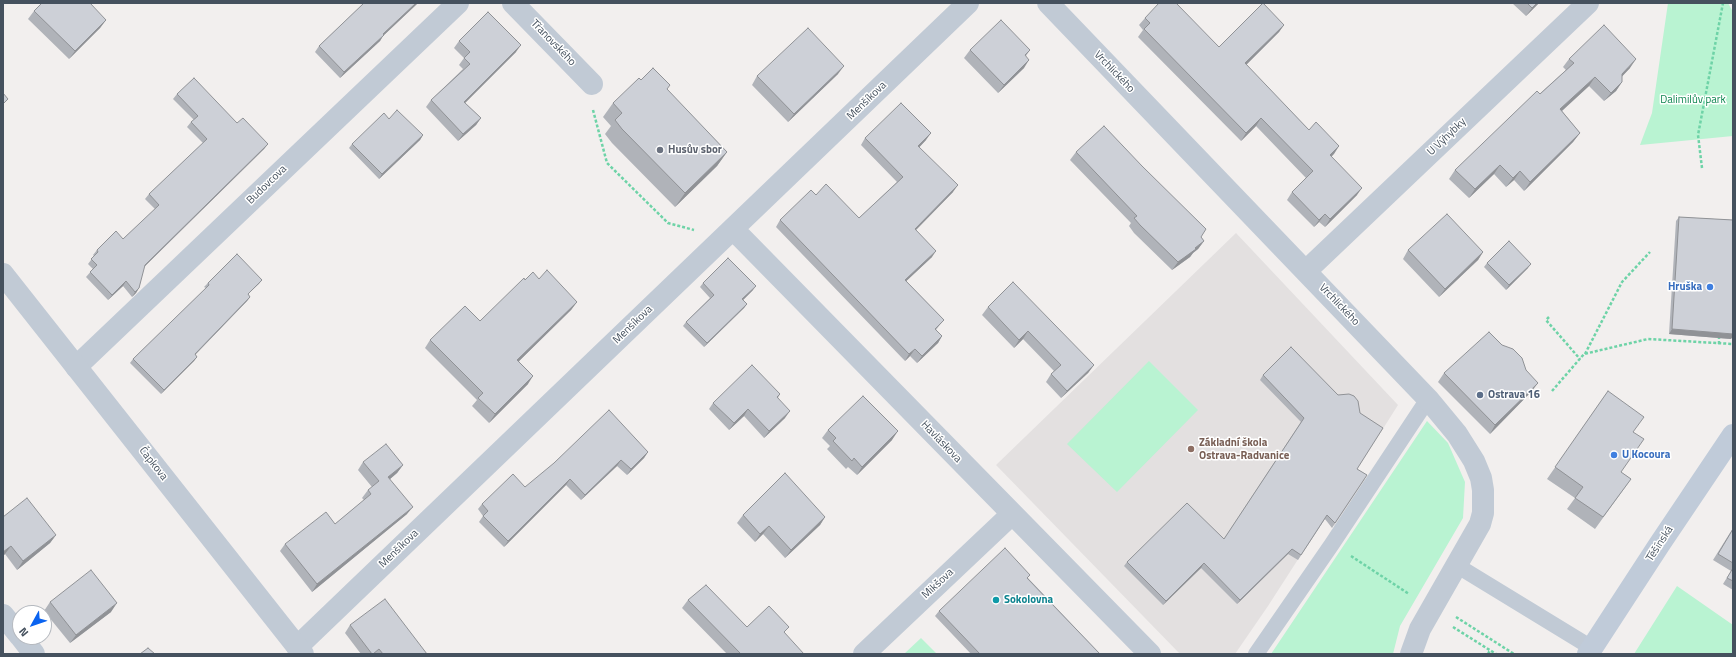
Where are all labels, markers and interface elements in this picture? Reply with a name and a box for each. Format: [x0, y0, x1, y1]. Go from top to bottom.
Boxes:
street label: Třanovského [528, 17, 578, 69]
street label: Vrchlického [1091, 48, 1137, 96]
street label: Menšíkova [844, 79, 890, 123]
park label: Dalimilův park [1660, 93, 1726, 107]
street label: U Výhybky [1425, 115, 1469, 159]
place label: Husův sbor [668, 143, 722, 157]
marker: Husův sbor [655, 145, 665, 155]
street label: Budovcova [244, 163, 290, 207]
place label: Hruška [1668, 280, 1702, 294]
street label: Vrchlického [1316, 281, 1362, 329]
marker: Hruška [1705, 282, 1715, 292]
street label: Menšíkova [610, 303, 656, 347]
place label: Ostrava 16 [1488, 388, 1540, 402]
marker: Ostrava 16 [1475, 390, 1485, 400]
street label: Havláskova [918, 418, 964, 466]
place label: Základní škola Ostrava-Radvanice [1199, 436, 1289, 462]
marker: Základní škola Ostrava-Radvanice [1186, 444, 1196, 454]
street label: Čapkova [136, 445, 170, 483]
place label: U Kocoura [1622, 448, 1670, 462]
marker: U Kocoura [1609, 450, 1619, 460]
street label: Těšínská [1644, 524, 1676, 564]
street label: Menšíkova [376, 527, 422, 571]
street label: Mikšova [919, 566, 957, 602]
place label: Sokolovna [1004, 593, 1053, 607]
marker: Sokolovna [991, 595, 1001, 605]
north arrow [12, 605, 52, 645]
text: N [15, 624, 32, 640]

